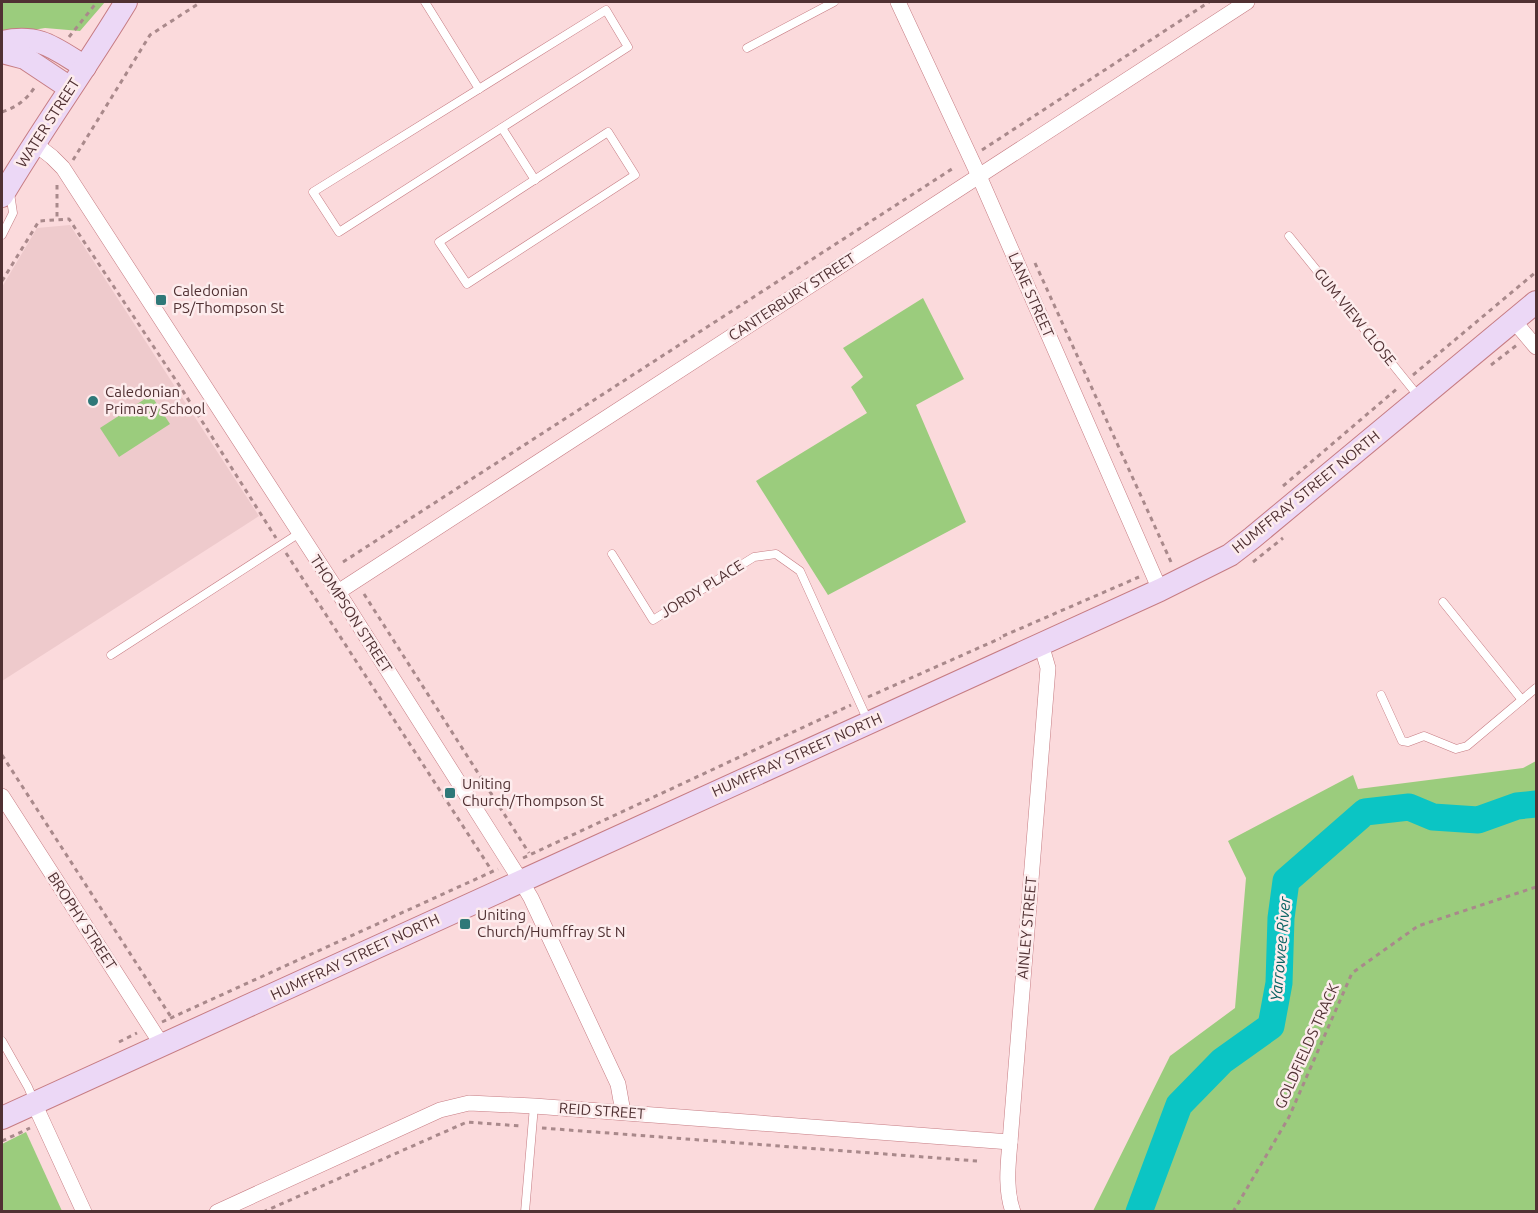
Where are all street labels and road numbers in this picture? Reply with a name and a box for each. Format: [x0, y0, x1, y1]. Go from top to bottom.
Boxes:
street label: WATER STREET [12, 74, 83, 170]
street label: CANTERBURY STREET [725, 249, 859, 344]
street label: LANE STREET [1005, 250, 1058, 340]
street label: GUM VIEW CLOSE [1311, 265, 1400, 369]
street label: HUMFFRAY STREET NORTH [1229, 427, 1383, 556]
street label: THOMPSON STREET [307, 552, 396, 676]
street label: JORDY PLACE [657, 556, 746, 621]
street label: HUMFFRAY STREET NORTH [709, 709, 885, 800]
street label: BROPHY STREET [45, 869, 121, 973]
street label: AINLEY STREET [1014, 875, 1040, 980]
street label: HUMFFRAY STREET NORTH [267, 910, 442, 1003]
street label: GOLDFIELDS TRACK [1271, 980, 1342, 1111]
street label: REID STREET [558, 1099, 646, 1122]

